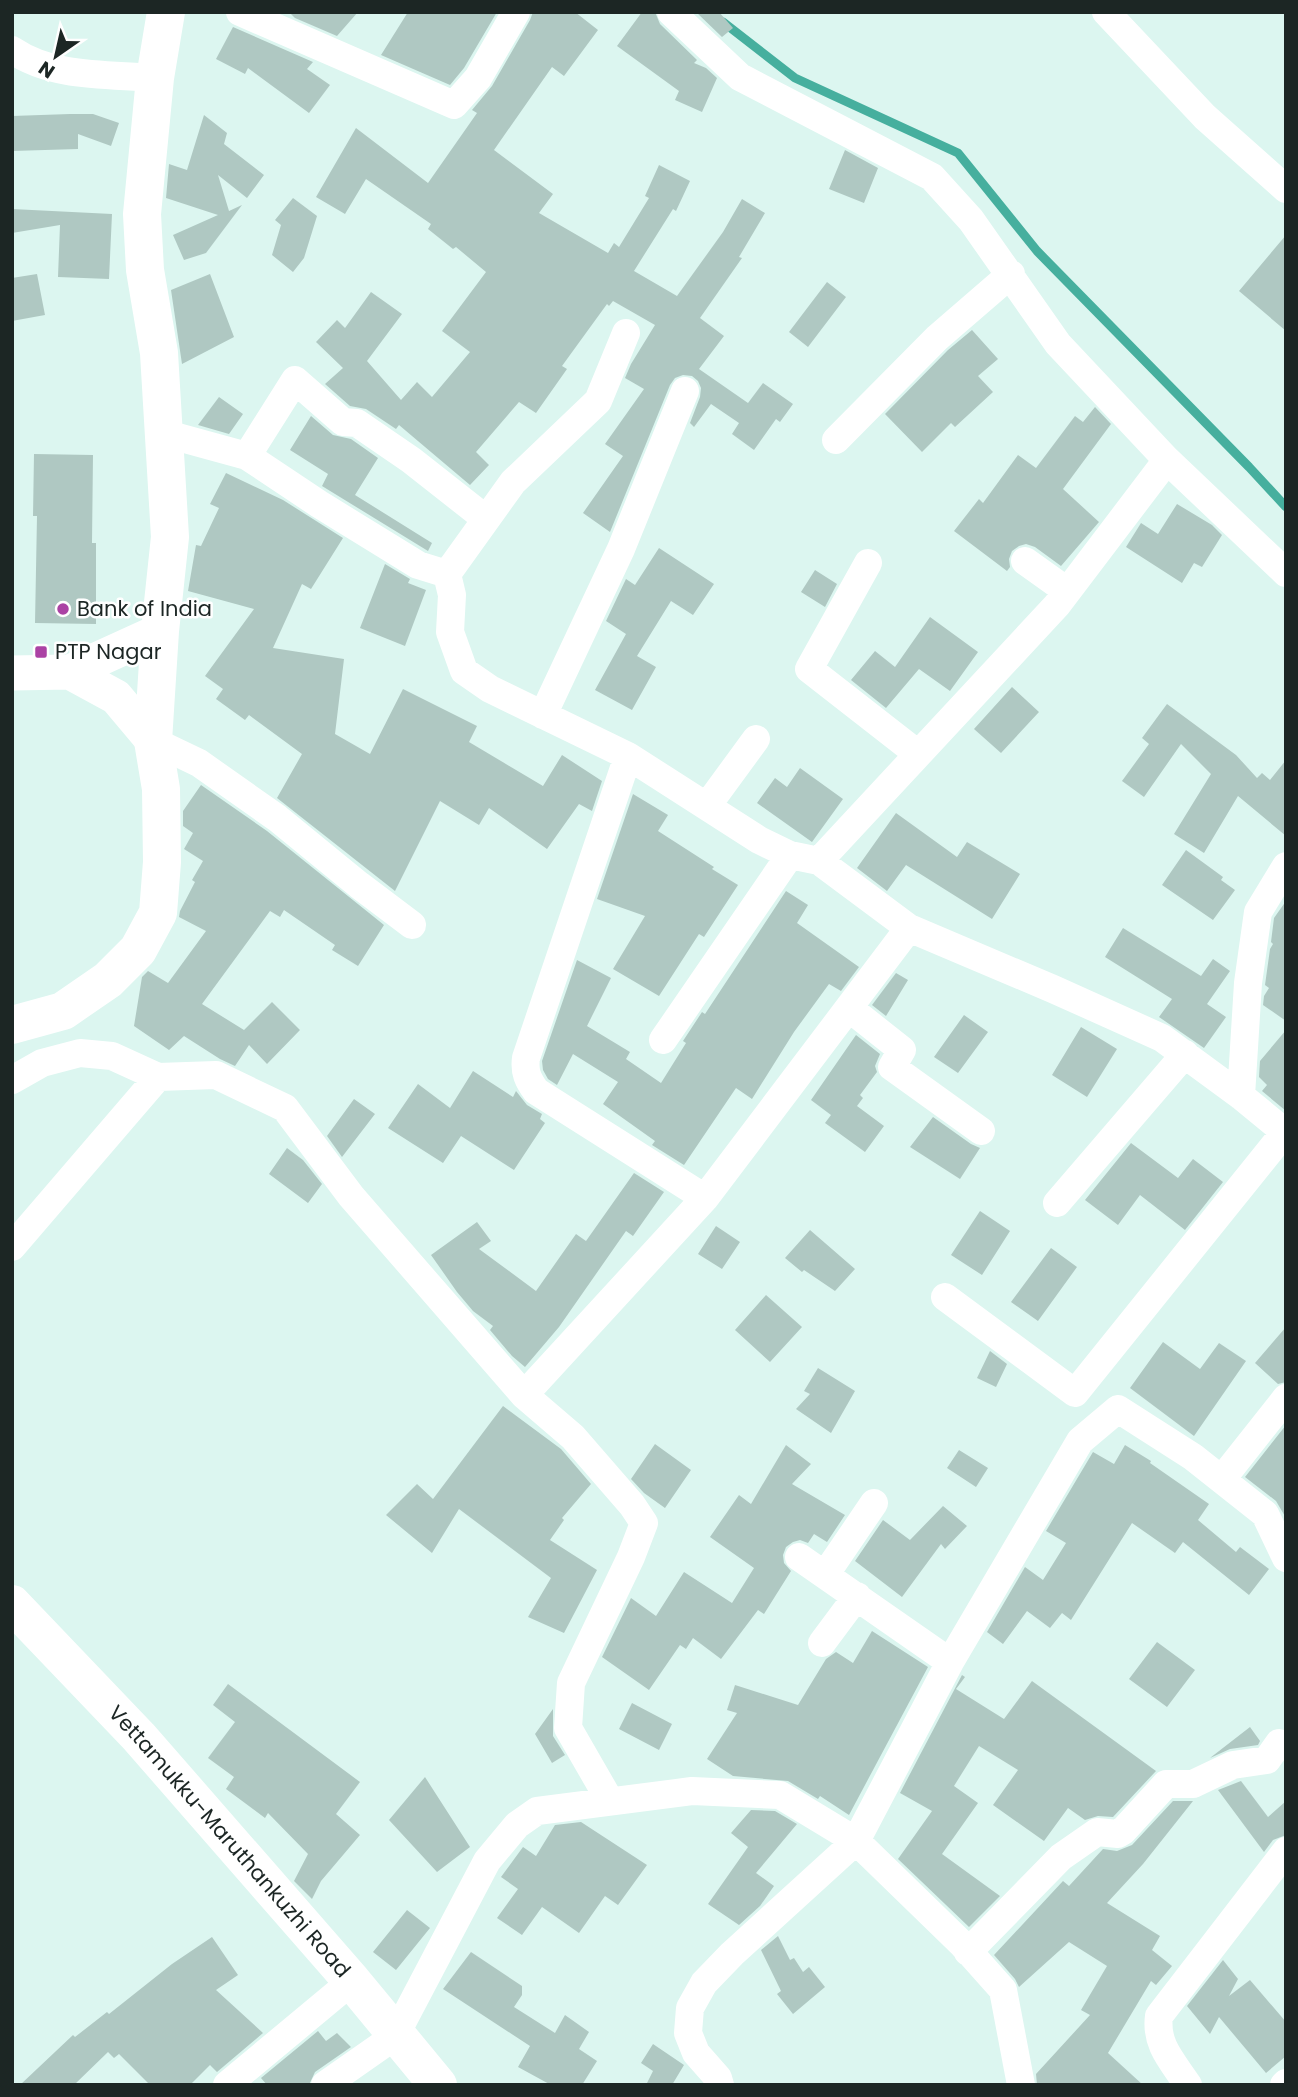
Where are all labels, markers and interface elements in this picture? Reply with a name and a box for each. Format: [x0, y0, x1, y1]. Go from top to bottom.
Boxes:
north arrow [21, 21, 91, 91]
text: N [33, 54, 60, 85]
place label: Bank of India [77, 594, 212, 623]
marker: Bank of India [55, 601, 71, 617]
place label: PTP Nagar [55, 637, 162, 666]
marker: PTP Nagar [33, 644, 49, 660]
street label: Vettamukku-Maruthankuzhi Road [102, 1699, 357, 1983]

